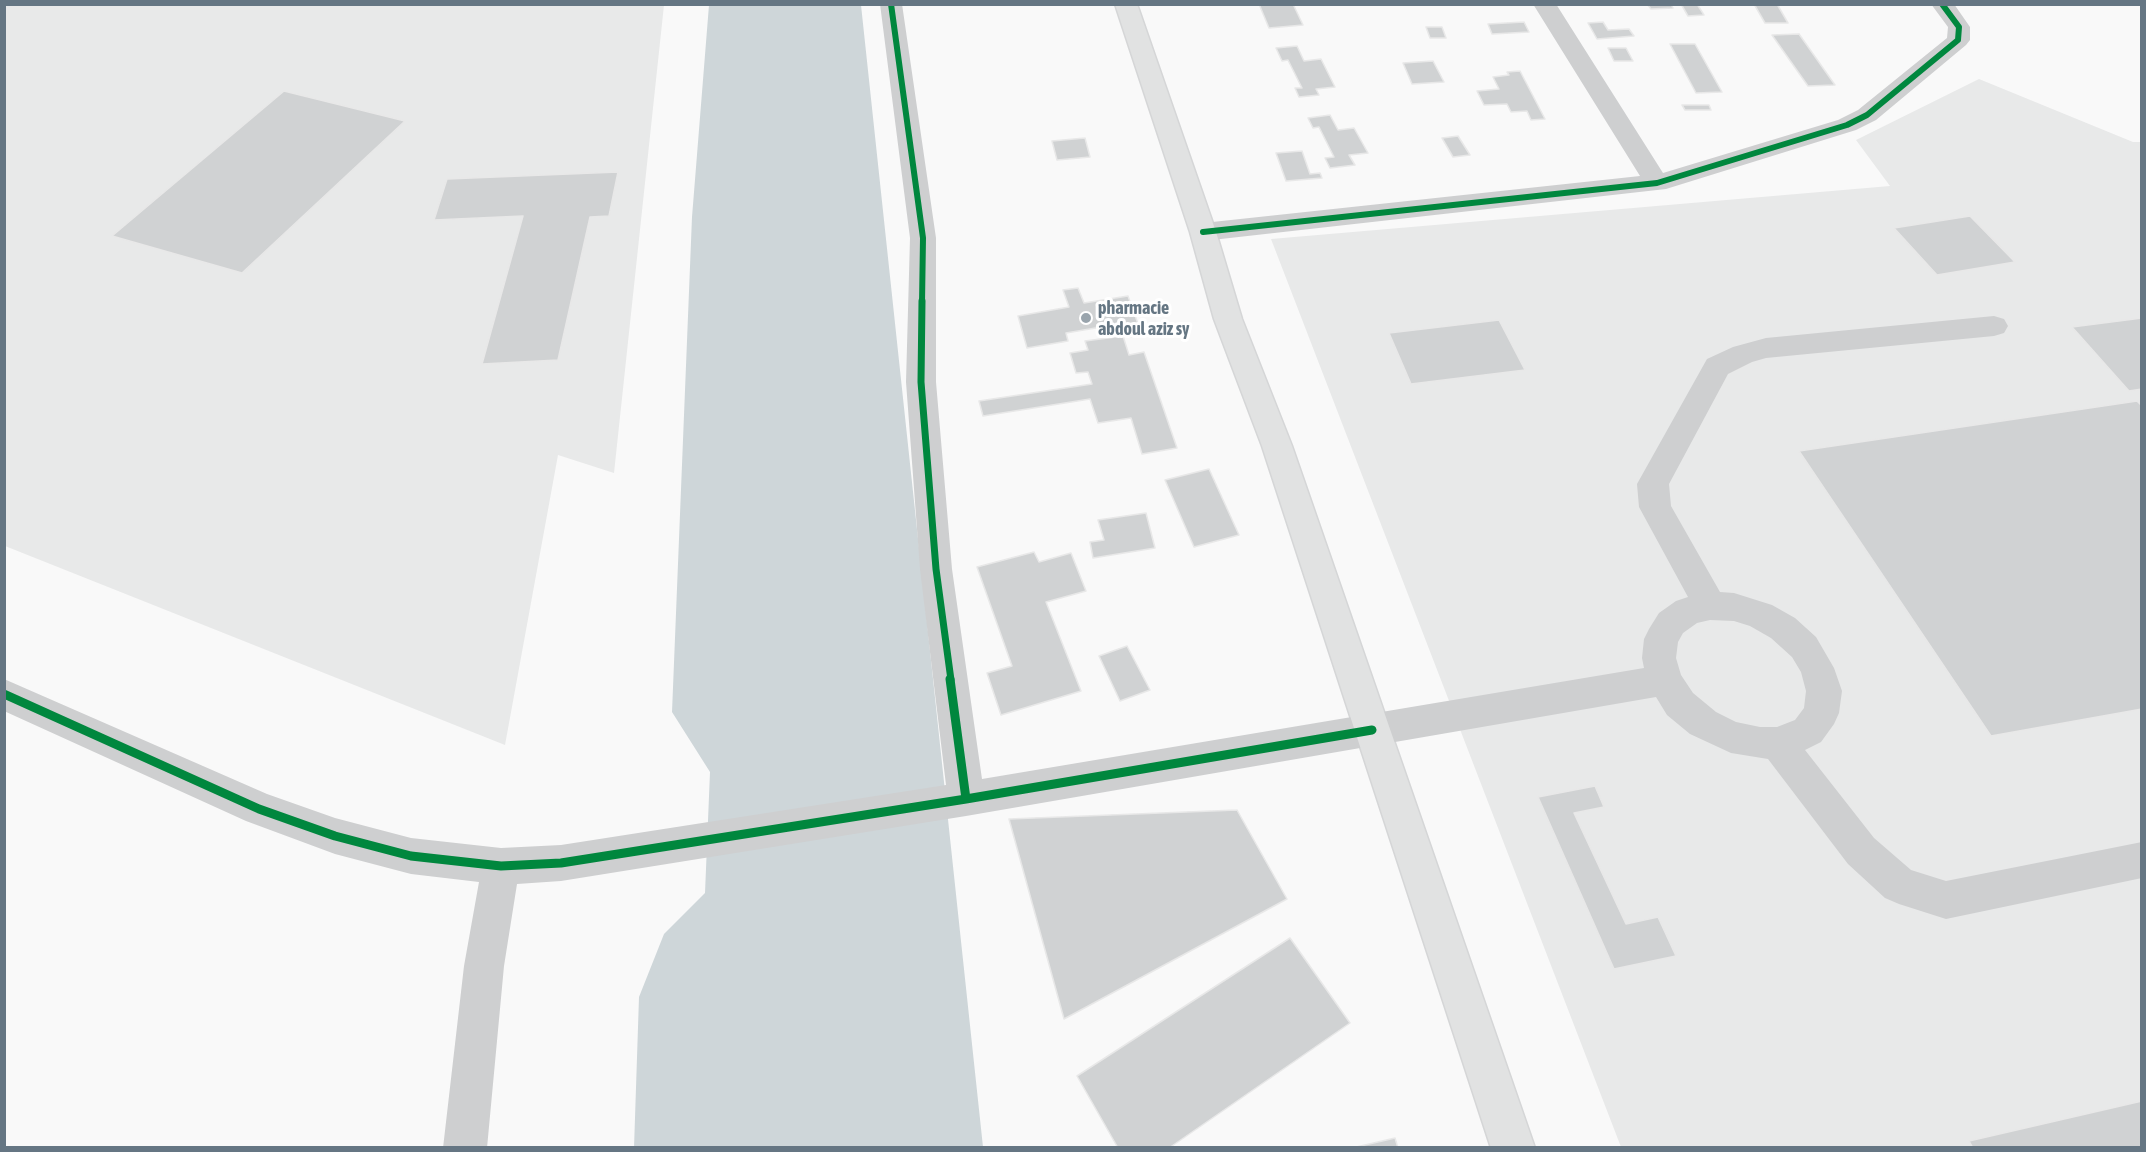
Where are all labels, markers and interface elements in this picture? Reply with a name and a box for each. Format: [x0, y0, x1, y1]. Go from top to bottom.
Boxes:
place label: pharmacie abdoul aziz sy [1098, 297, 1190, 340]
marker: pharmacie abdoul aziz sy [1079, 311, 1093, 325]

